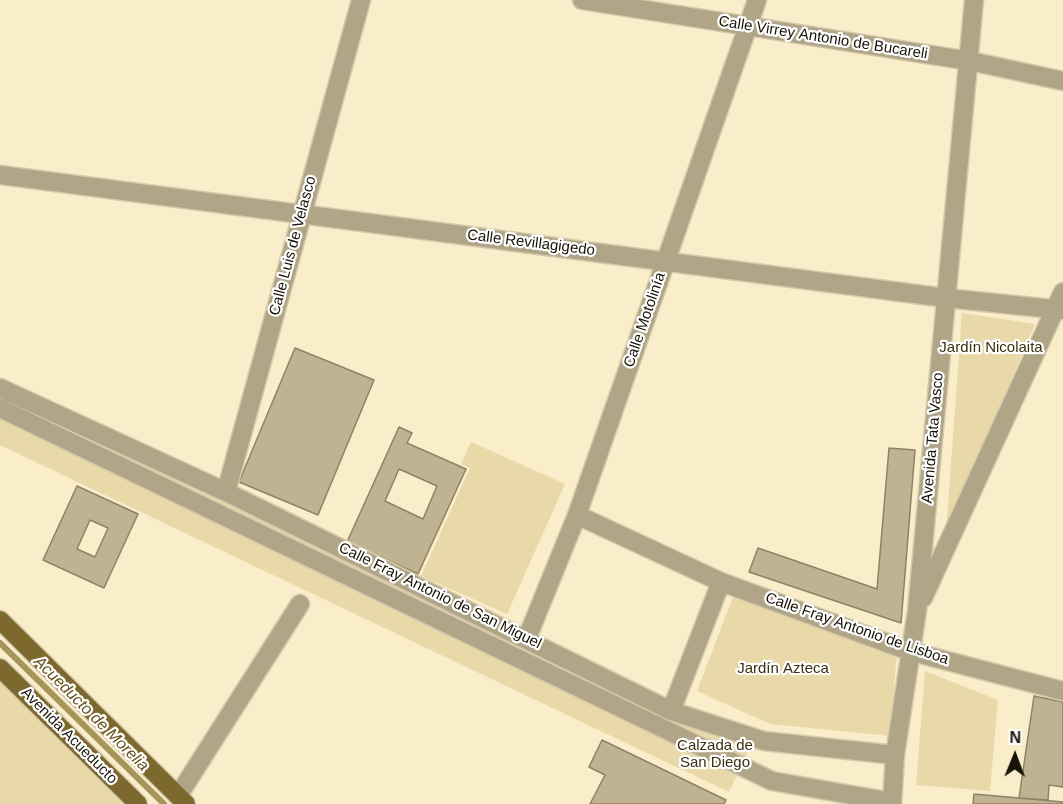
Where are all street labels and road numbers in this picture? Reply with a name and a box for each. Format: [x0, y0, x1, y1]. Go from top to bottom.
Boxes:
street label: Calle Virrey Antonio de Bucareli [717, 13, 929, 63]
street label: Calle Luis de Velasco [266, 174, 320, 318]
street label: Calle Revillagigedo [466, 226, 596, 260]
street label: Calle Motolinía [620, 270, 670, 370]
street label: Avenida Tata Vasco [918, 372, 948, 504]
street label: Calle Fray Antonio de San Miguel [336, 539, 544, 653]
street label: Calle Fray Antonio de Lisboa [763, 589, 951, 669]
street label: Avenida Acueducto [17, 684, 121, 788]

